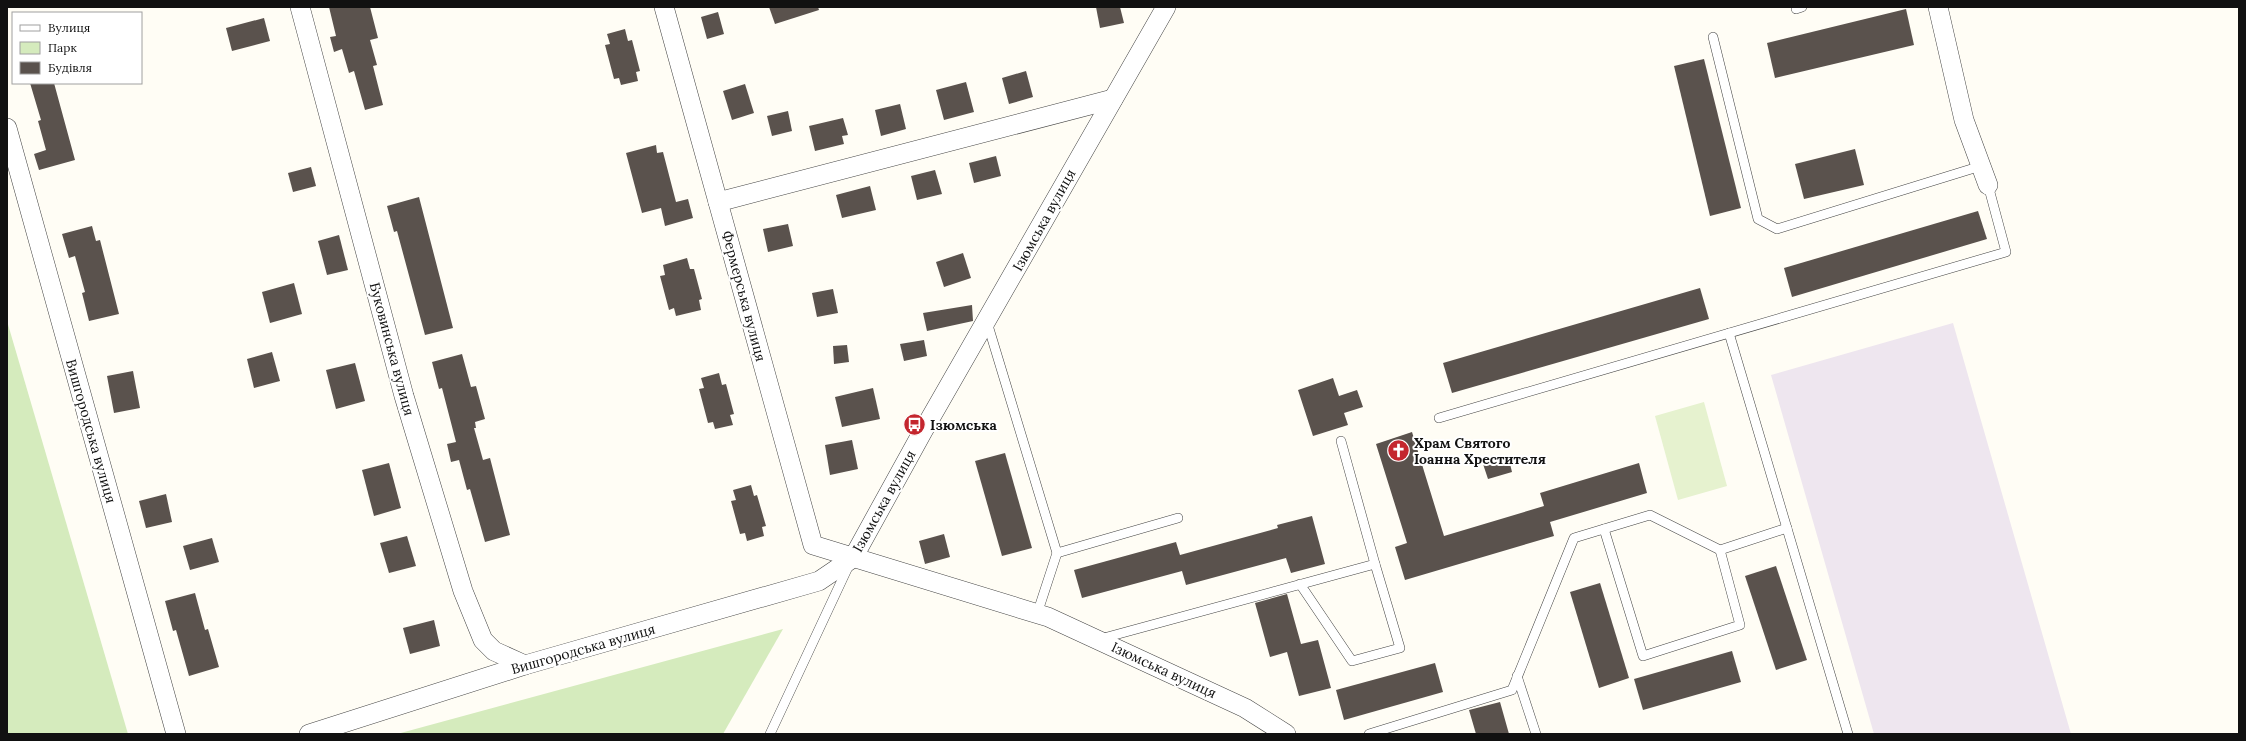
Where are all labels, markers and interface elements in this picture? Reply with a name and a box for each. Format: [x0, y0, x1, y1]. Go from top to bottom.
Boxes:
legend [12, 12, 142, 84]
text: Вулиця [48, 20, 90, 35]
text: Парк [48, 40, 77, 55]
text: Будівля [48, 60, 92, 75]
street label: Ізюмська вулиця [1009, 166, 1079, 274]
street label: Фермерська вулиця [718, 229, 770, 363]
street label: Буковинська вулиця [366, 280, 418, 418]
street label: Вишгородська вулиця [62, 357, 120, 505]
bus stop icon: Ізюмська [902, 412, 928, 438]
place label: Ізюмська [930, 416, 998, 434]
place label: Храм Святого Іоанна Хрестителя [1414, 434, 1546, 468]
church icon: Храм Святого Іоанна Хрестителя [1386, 438, 1412, 464]
street label: Ізюмська вулиця [849, 447, 919, 555]
street label: Вишгородська вулиця [509, 620, 657, 678]
street label: Ізюмська вулиця [1109, 638, 1219, 702]

